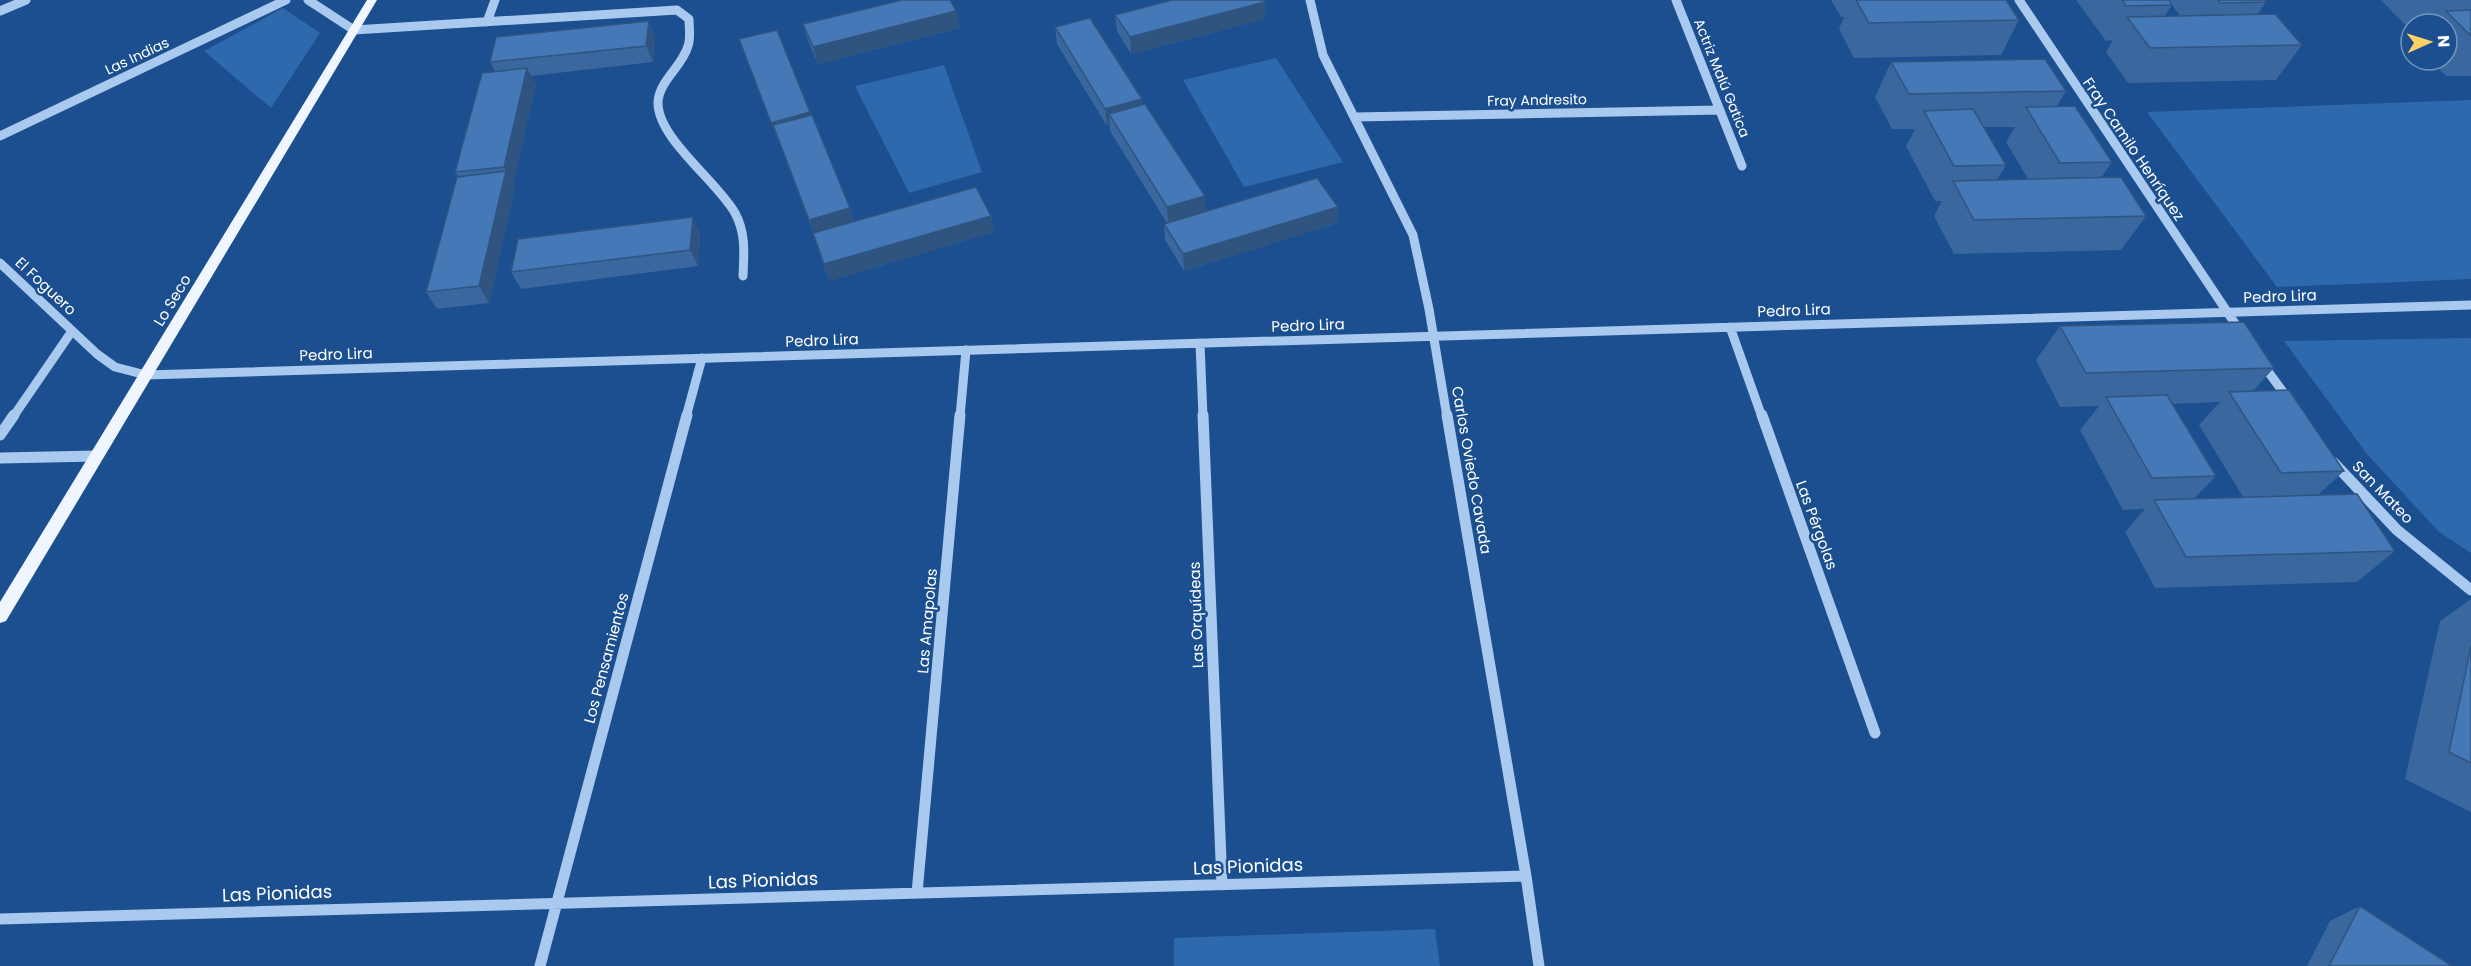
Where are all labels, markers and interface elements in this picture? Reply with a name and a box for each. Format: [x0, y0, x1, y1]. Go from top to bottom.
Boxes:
north arrow [2399, 12, 2459, 72]
street label: Actriz Malú Gatica [1689, 16, 1755, 140]
street label: Las Indias [102, 32, 172, 80]
text: N [2432, 35, 2455, 48]
street label: Fray Camilo Henríquez [2078, 73, 2190, 225]
street label: Fray Andresito [1487, 89, 1587, 111]
street label: El Foguero [11, 252, 81, 320]
street label: Lo Seco [148, 270, 196, 330]
street label: Pedro Lira [2243, 284, 2317, 308]
street label: Pedro Lira [1757, 298, 1831, 322]
street label: Pedro Lira [1271, 313, 1345, 337]
street label: Pedro Lira [785, 328, 859, 352]
street label: Pedro Lira [299, 342, 373, 366]
street label: Carlos Oviedo Cavada [1447, 384, 1497, 556]
street label: San Mateo [2348, 456, 2418, 528]
street label: Las Pérgolas [1791, 478, 1843, 573]
street label: Las Orquídeas [1184, 561, 1208, 669]
street label: Las Amapolas [912, 567, 942, 674]
street label: Los Pensamientos [578, 590, 634, 726]
street label: Las Pionidas [1192, 852, 1304, 880]
street label: Las Pionidas [707, 866, 819, 894]
street label: Las Pionidas [221, 879, 333, 907]

